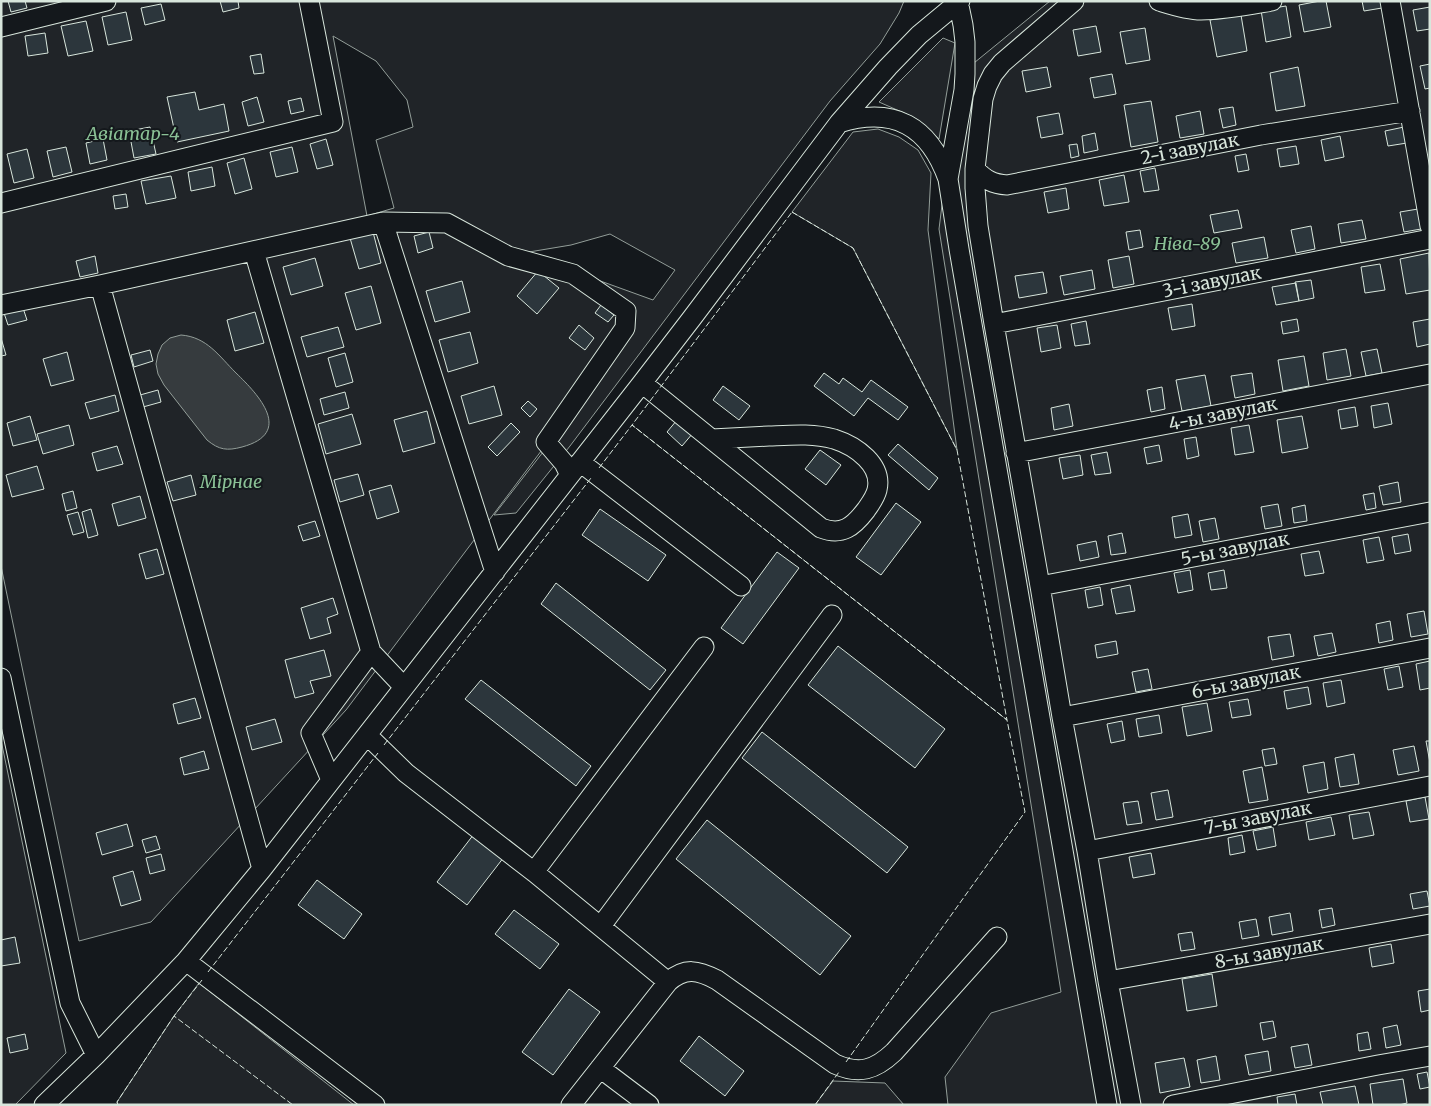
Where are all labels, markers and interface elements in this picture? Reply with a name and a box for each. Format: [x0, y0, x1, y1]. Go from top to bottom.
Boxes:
park label: Авіатар-4 [84, 122, 180, 145]
street label: 2-і завулак [1139, 128, 1242, 169]
park label: Ніва-89 [1153, 232, 1221, 255]
street label: 3-і завулак [1161, 261, 1264, 302]
street label: 4-ы завулак [1167, 392, 1280, 435]
park label: Мірнае [199, 470, 262, 493]
street label: 5-ы завулак [1179, 527, 1292, 570]
street label: 6-ы завулак [1189, 660, 1303, 703]
street label: 7-ы завулак [1202, 796, 1314, 839]
street label: 8-ы завулак [1213, 932, 1326, 973]

